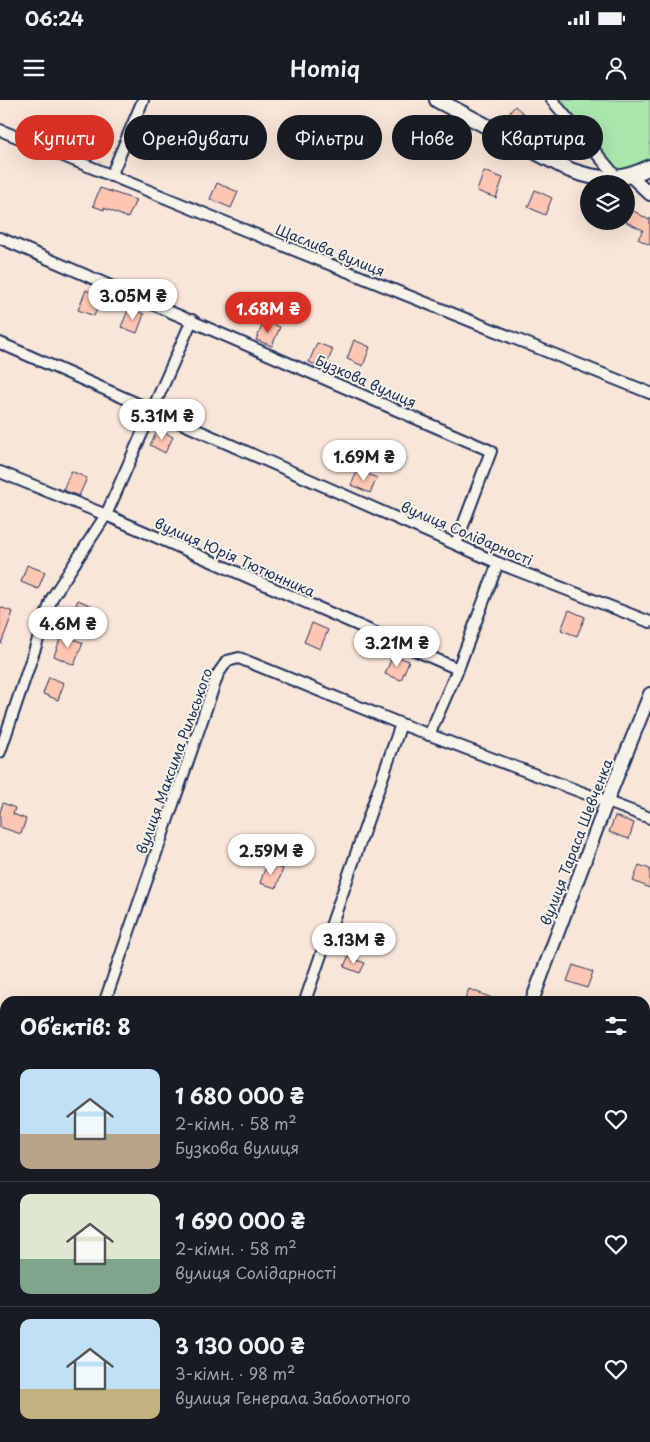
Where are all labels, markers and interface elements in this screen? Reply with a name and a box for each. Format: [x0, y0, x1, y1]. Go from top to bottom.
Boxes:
text: 06:24 [25, 4, 84, 32]
text: Homiq [290, 51, 360, 84]
icon: menu [20, 54, 48, 82]
icon: person [602, 54, 630, 82]
chip: Купити [15, 115, 114, 160]
chip: Орендувати [124, 115, 267, 160]
chip: Фільтри [277, 115, 382, 160]
chip: Нове [392, 115, 472, 160]
chip: Квартира [482, 115, 603, 160]
map controls [580, 175, 635, 230]
button: layers [580, 175, 635, 230]
street label: Щаслива вулиця [272, 218, 388, 282]
pin: 3.05M ₴ [87, 278, 179, 321]
text: 3.05M ₴ [99, 283, 167, 307]
pin: 1.68M ₴ [222, 292, 314, 334]
text: 1.68M ₴ [236, 296, 300, 320]
street label: Бузкова вулиця [312, 349, 420, 413]
pin: 5.31M ₴ [116, 398, 208, 441]
text: 5.31M ₴ [130, 403, 194, 427]
pin: 1.69M ₴ [318, 440, 410, 482]
text: 1.69M ₴ [333, 444, 395, 468]
street label: вулиця Солідарності [398, 496, 536, 570]
street label: вулиця Юрія Тютюнника [151, 512, 319, 602]
pin: 4.6M ₴ [27, 606, 109, 649]
text: 4.6M ₴ [39, 611, 97, 635]
pin: 3.21M ₴ [351, 626, 443, 668]
text: 3.21M ₴ [365, 630, 429, 654]
street label: вулиця Максима Рильського [131, 665, 217, 857]
street label: вулиця Тараса Шевченка [535, 755, 618, 928]
pin: 2.59M ₴ [225, 834, 317, 876]
text: 2.59M ₴ [239, 838, 303, 862]
pin: 3.13M ₴ [308, 922, 400, 965]
text: 3.13M ₴ [323, 927, 385, 951]
text: Об’єктів: 8 [20, 1010, 131, 1042]
icon: filters [602, 1012, 630, 1040]
text: 1 680 000 ₴ [175, 1079, 304, 1111]
icon: home [60, 1089, 120, 1149]
icon: heart [602, 1105, 630, 1133]
text: 2-кімн. · 58 m² [175, 1111, 297, 1135]
text: Бузкова вулиця [175, 1135, 299, 1159]
text: 1 690 000 ₴ [175, 1204, 305, 1236]
icon: home [60, 1214, 120, 1274]
icon: heart [602, 1230, 630, 1258]
text: 2-кімн. · 58 m² [175, 1236, 297, 1260]
text: вулиця Солідарності [175, 1260, 336, 1284]
text: 3 130 000 ₴ [175, 1329, 305, 1361]
icon: home [60, 1339, 120, 1399]
icon: heart [602, 1355, 630, 1383]
text: 3-кімн. · 98 m² [175, 1361, 295, 1385]
text: вулиця Генерала Заболотного [175, 1385, 411, 1409]

